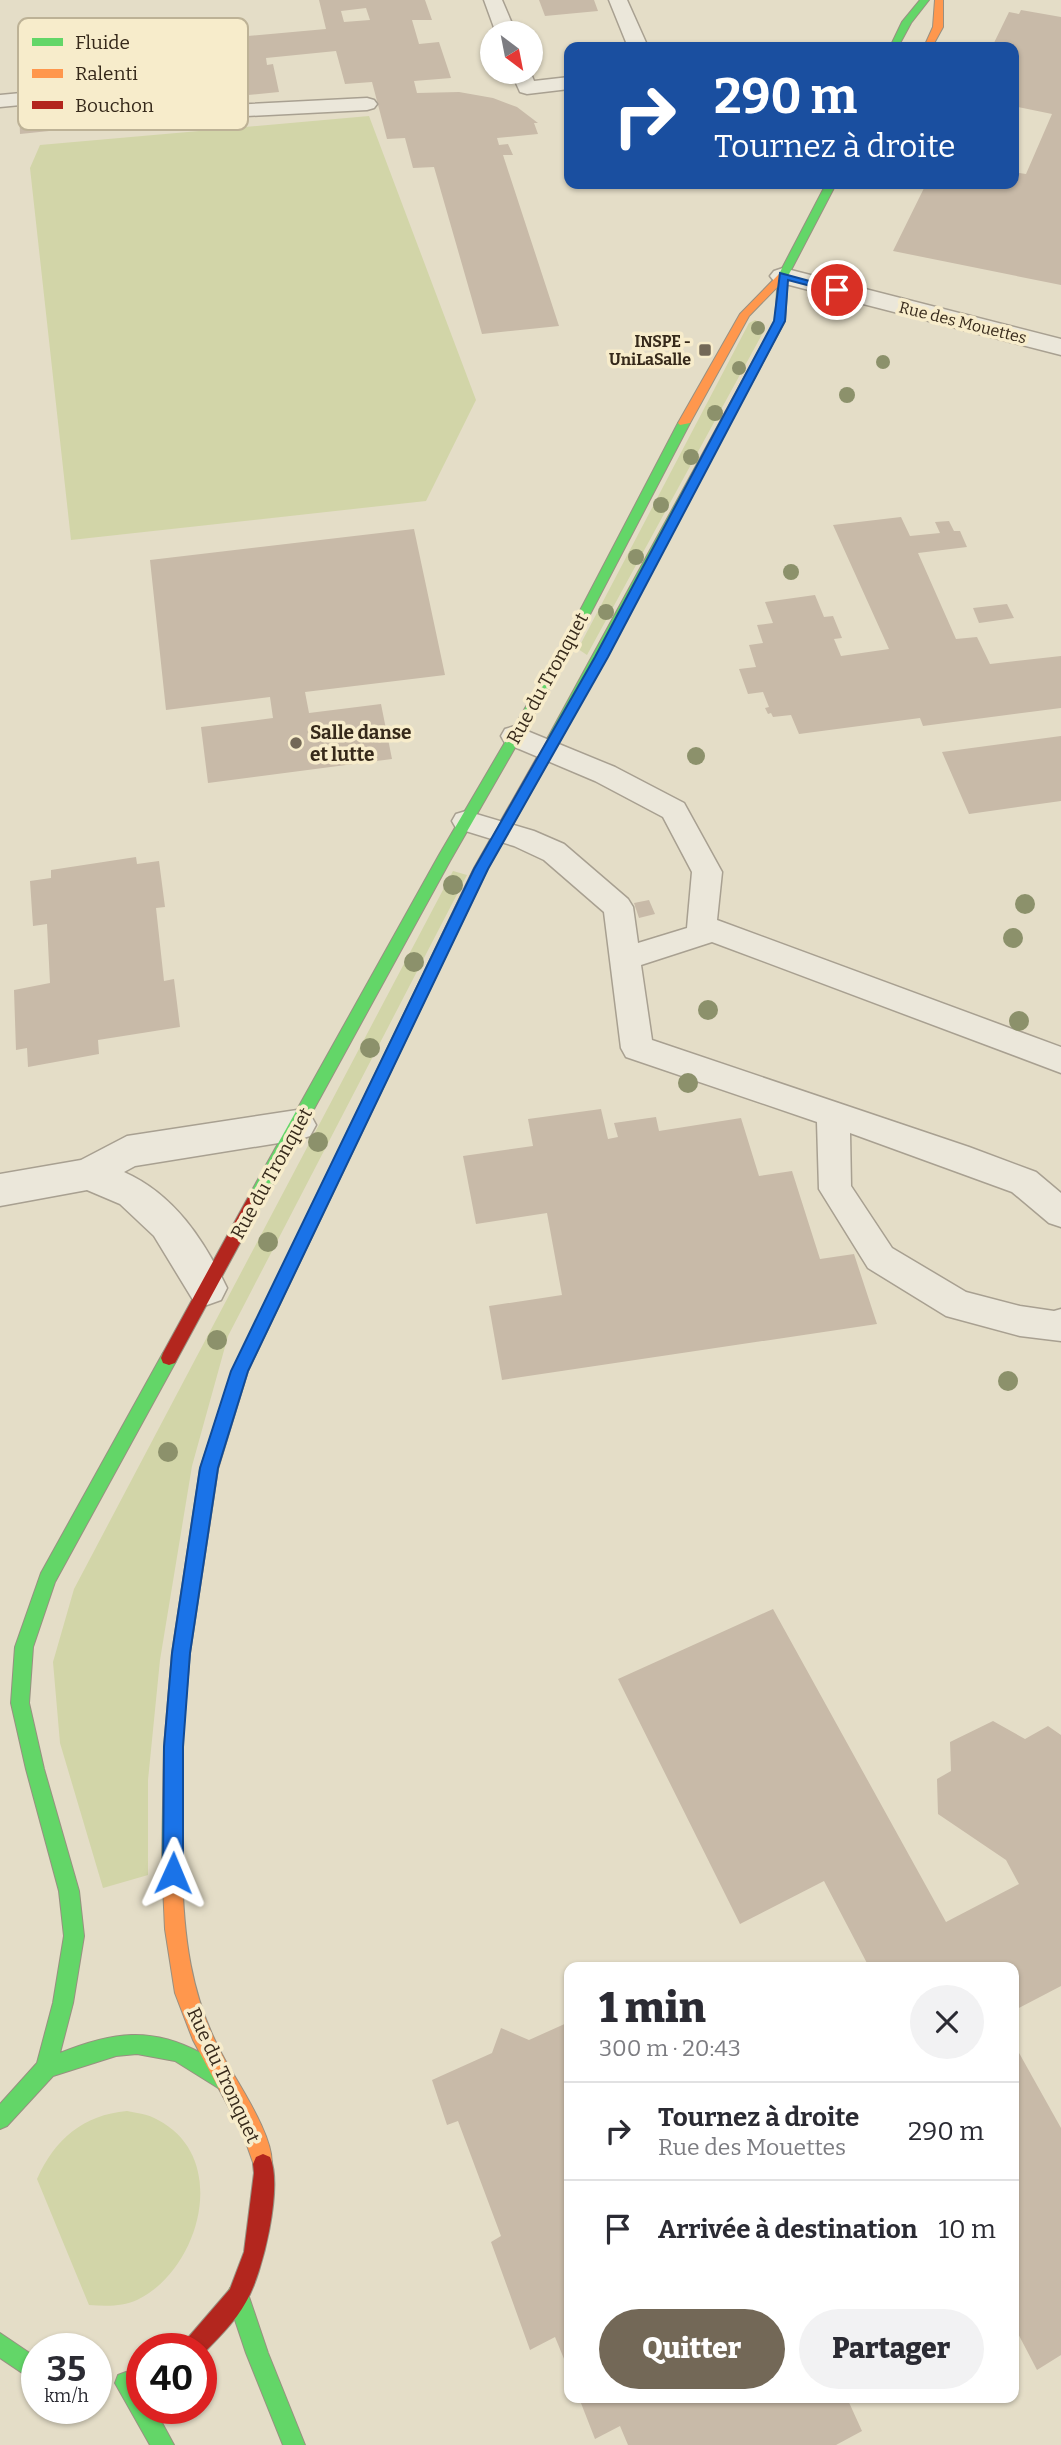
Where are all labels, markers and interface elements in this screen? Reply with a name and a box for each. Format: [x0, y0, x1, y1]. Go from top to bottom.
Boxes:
legend [18, 18, 248, 130]
north arrow [480, 21, 542, 84]
map controls [480, 21, 543, 84]
text: Fluide [75, 31, 130, 54]
text: Ralenti [75, 62, 138, 85]
text: 290 m [714, 67, 857, 126]
icon: right [599, 70, 690, 161]
text: Bouchon [75, 94, 154, 117]
text: Tournez à droite [714, 127, 956, 165]
pin [807, 260, 867, 320]
icon: arrive [818, 271, 856, 309]
street label: Rue des Mouettes [897, 297, 1029, 348]
place label: INSPE - UniLaSalle [609, 332, 691, 369]
marker: INSPE - UniLaSalle [697, 342, 713, 358]
street label: Rue du Tronquet [502, 608, 593, 748]
place label: Salle danse et lutte [310, 721, 411, 766]
marker: Salle danse et lutte [288, 735, 304, 751]
street label: Rue du Tronquet [226, 1103, 317, 1243]
position arrow [136, 1836, 210, 1910]
text: 1 min [599, 1983, 706, 2033]
button: close [910, 1985, 984, 2059]
street label: Rue du Tronquet [182, 2004, 265, 2147]
text: 300 m · 20:43 [599, 2034, 741, 2062]
text: Tournez à droite [658, 2102, 859, 2133]
icon: right [599, 2112, 637, 2150]
text: 290 m [908, 2116, 984, 2147]
text: Rue des Mouettes [658, 2133, 846, 2161]
icon: arrive [599, 2210, 637, 2248]
text: Arrivée à destination [658, 2214, 917, 2245]
text: 10 m [938, 2214, 996, 2245]
button: Quitter [599, 2309, 785, 2389]
button: Partager [799, 2309, 984, 2389]
speed limit sign: 40 [126, 2333, 217, 2424]
text: 35 [47, 2348, 86, 2390]
text: km/h [44, 2385, 89, 2407]

